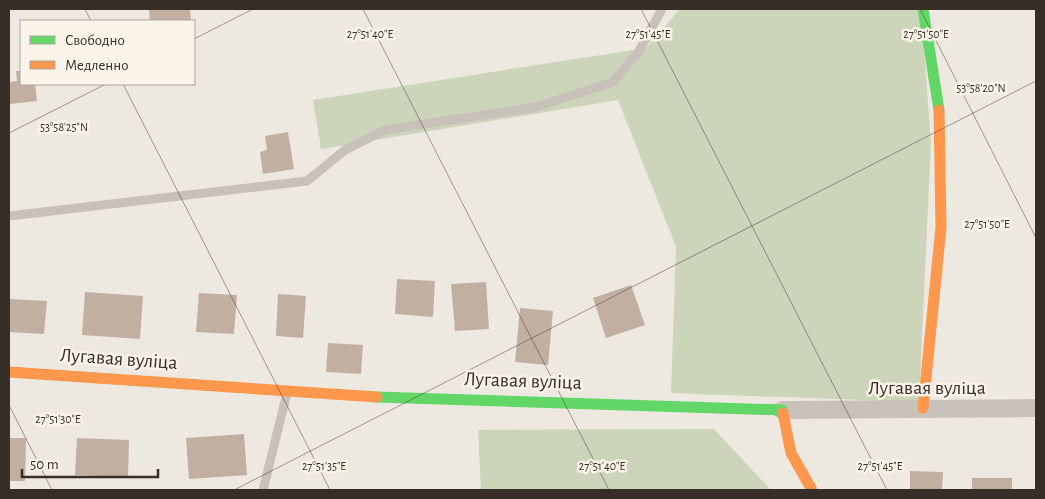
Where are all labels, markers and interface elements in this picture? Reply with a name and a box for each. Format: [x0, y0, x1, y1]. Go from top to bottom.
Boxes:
legend [20, 20, 195, 85]
text: 27°51'40"E [347, 28, 393, 40]
text: 27°51'45"E [625, 28, 671, 40]
text: 27°51'50"E [903, 28, 949, 40]
text: Свободно [65, 33, 125, 48]
text: Медленно [65, 58, 129, 73]
text: 53°58'20"N [956, 82, 1006, 94]
text: 53°58'25"N [40, 121, 88, 133]
text: 27°51'50"E [964, 218, 1010, 230]
street label: Лугавая вуліца [60, 345, 178, 373]
street label: Лугавая вуліца [464, 369, 582, 393]
street label: Лугавая вуліца [868, 378, 986, 398]
text: 27°51'30"E [35, 413, 81, 425]
scale bar [22, 446, 159, 478]
text: 50 m [30, 457, 59, 472]
text: 27°51'35"E [302, 460, 346, 472]
text: 27°51'40"E [579, 460, 625, 472]
text: 27°51'45"E [857, 460, 903, 472]

